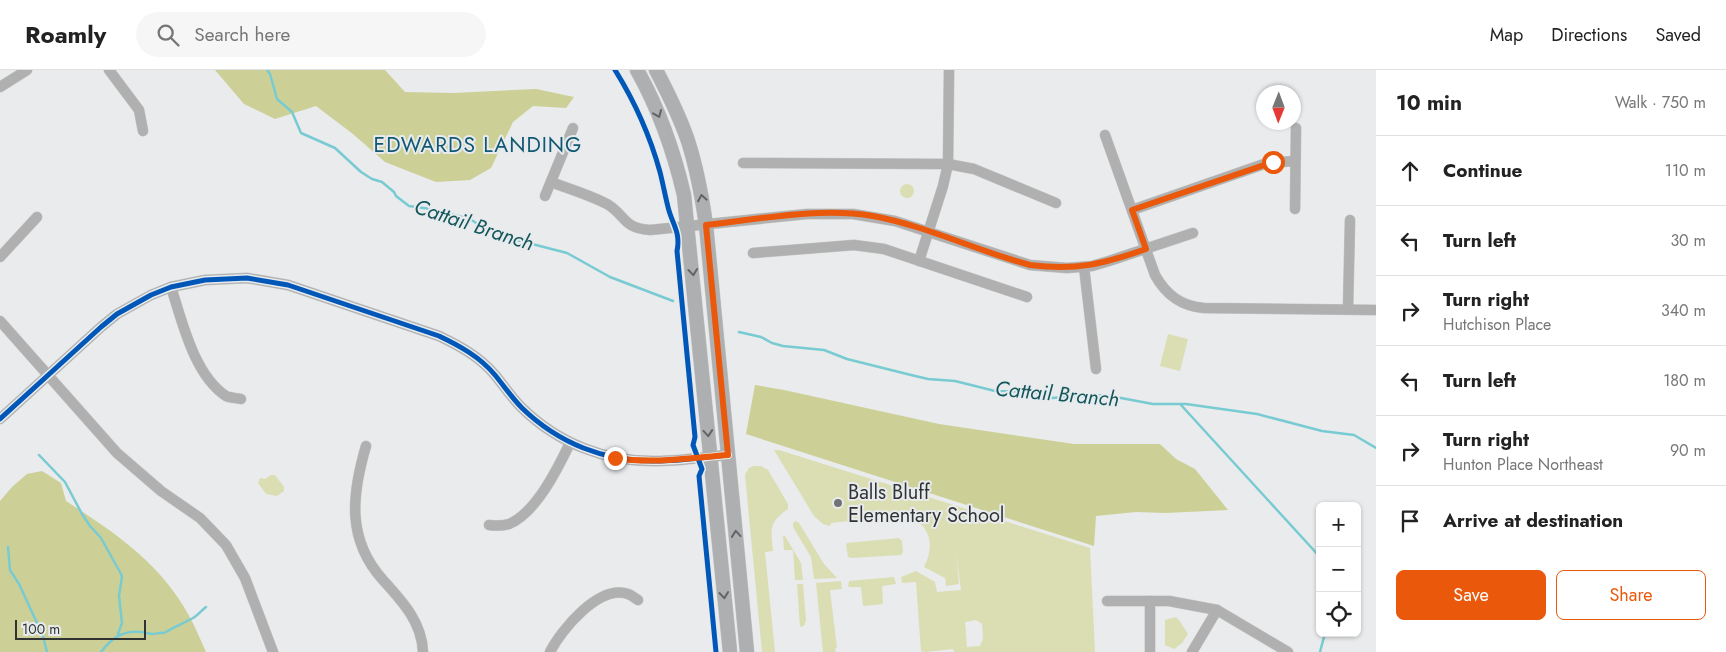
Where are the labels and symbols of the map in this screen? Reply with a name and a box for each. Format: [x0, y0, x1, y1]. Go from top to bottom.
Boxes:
north arrow [1256, 85, 1301, 130]
one-way arrow [651, 109, 662, 118]
district label: EDWARDS LANDING [374, 130, 582, 160]
route start [1262, 151, 1285, 174]
water label: Cattail Branch [410, 192, 538, 258]
one-way arrow [697, 194, 707, 202]
one-way arrow [687, 268, 698, 276]
water label: Cattail Branch [994, 374, 1120, 414]
one-way arrow [703, 430, 714, 438]
route end [604, 447, 627, 470]
place label: Balls Bluff Elementary School [848, 478, 1004, 530]
marker: Balls Bluff Elementary School [832, 497, 844, 509]
one-way arrow [730, 529, 741, 537]
one-way arrow [718, 591, 729, 599]
scale bar [15, 617, 146, 640]

